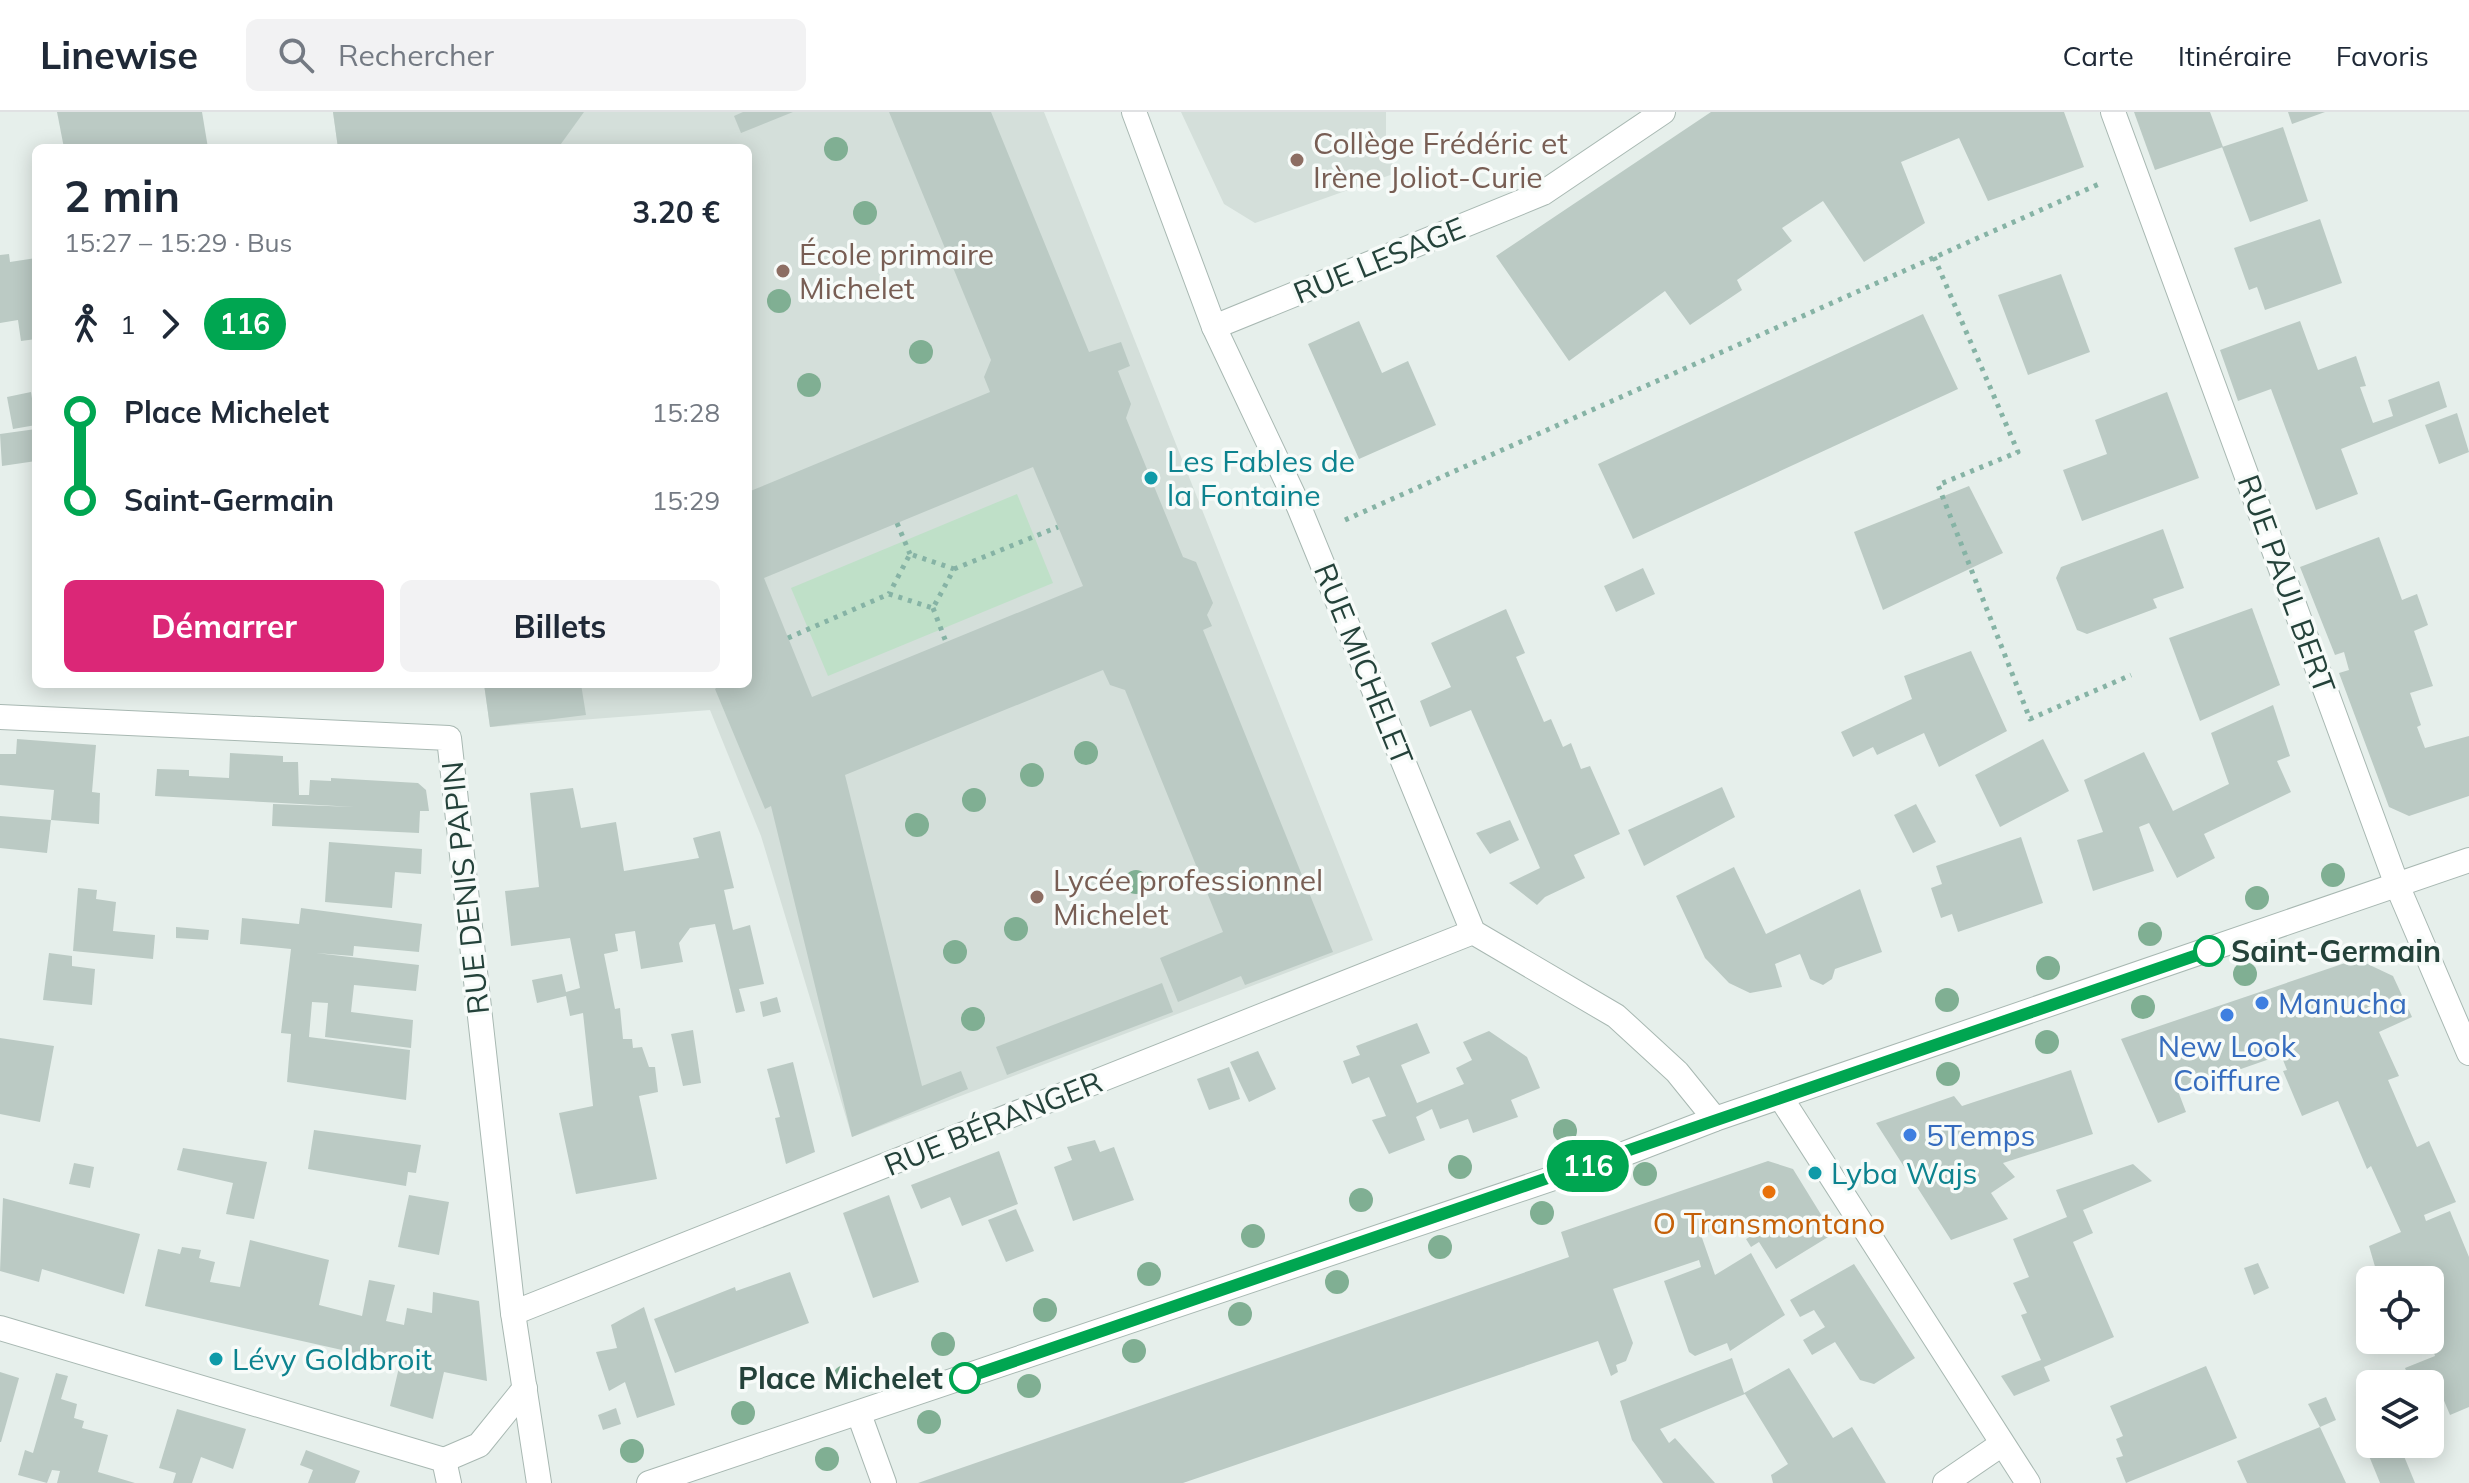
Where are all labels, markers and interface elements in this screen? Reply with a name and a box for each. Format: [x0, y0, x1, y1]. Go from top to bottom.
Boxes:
search box [246, 19, 806, 91]
text: Linewise [40, 31, 198, 79]
icon: search [274, 33, 318, 77]
text: Rechercher [338, 36, 494, 74]
text: Carte [2062, 38, 2134, 73]
text: Itinéraire [2178, 38, 2292, 73]
text: Favoris [2336, 38, 2429, 73]
place label: Collège Frédéric et Irène Joliot-Curie [1313, 124, 1568, 196]
marker: Collège Frédéric et Irène Joliot-Curie [1288, 151, 1306, 169]
text: 2 min [64, 168, 180, 223]
text: 3.20 € [632, 193, 720, 231]
street label: RUE LESAGE [1288, 208, 1470, 312]
text: 15:27 – 15:29 · Bus [64, 226, 293, 259]
place label: École primaire Michelet [799, 235, 994, 307]
marker: École primaire Michelet [774, 262, 792, 280]
icon: walk [64, 302, 108, 346]
icon: forward [148, 302, 192, 346]
text: 116 [220, 306, 270, 341]
text: 1 [120, 308, 136, 341]
text: Place Michelet [124, 393, 329, 431]
text: 15:28 [652, 396, 720, 429]
place label: Les Fables de la Fontaine [1167, 442, 1355, 514]
marker: Les Fables de la Fontaine [1142, 469, 1160, 487]
street label: RUE PAUL BERT [2230, 470, 2344, 698]
text: Saint-Germain [124, 481, 334, 519]
text: 15:29 [652, 484, 720, 517]
street label: RUE MICHELET [1306, 557, 1422, 771]
button: Démarrer [64, 580, 384, 672]
button: Billets [400, 580, 720, 672]
street label: RUE DENIS PAPIN [433, 760, 497, 1016]
place label: Lycée professionnel Michelet [1053, 861, 1323, 933]
marker: Lycée professionnel Michelet [1028, 888, 1046, 906]
place label: Saint-Germain [2231, 932, 2441, 970]
marker: Saint-Germain [2194, 936, 2224, 966]
place label: Manucha [2278, 984, 2407, 1022]
marker: Manucha [2253, 994, 2271, 1012]
marker: New Look Coiffure [2218, 1006, 2236, 1024]
place label: New Look Coiffure [2158, 1027, 2297, 1099]
street label: RUE BÉRANGER [879, 1062, 1107, 1184]
place label: 5Temps [1926, 1116, 2035, 1154]
marker: 5Temps [1901, 1126, 1919, 1144]
line badge: 116 [1542, 1140, 1634, 1192]
text: 116 [1563, 1148, 1613, 1183]
place label: Lyba Wajs [1831, 1154, 1978, 1192]
marker: Lyba Wajs [1806, 1164, 1824, 1182]
marker: O Transmontano [1760, 1183, 1778, 1201]
place label: O Transmontano [1653, 1204, 1885, 1242]
map controls [2356, 1266, 2444, 1458]
button: locate [2356, 1266, 2444, 1354]
place label: Lévy Goldbroit [232, 1340, 432, 1378]
marker: Lévy Goldbroit [207, 1350, 225, 1368]
place label: Place Michelet [738, 1359, 943, 1397]
marker: Place Michelet [950, 1363, 980, 1393]
button: layers [2356, 1370, 2444, 1458]

